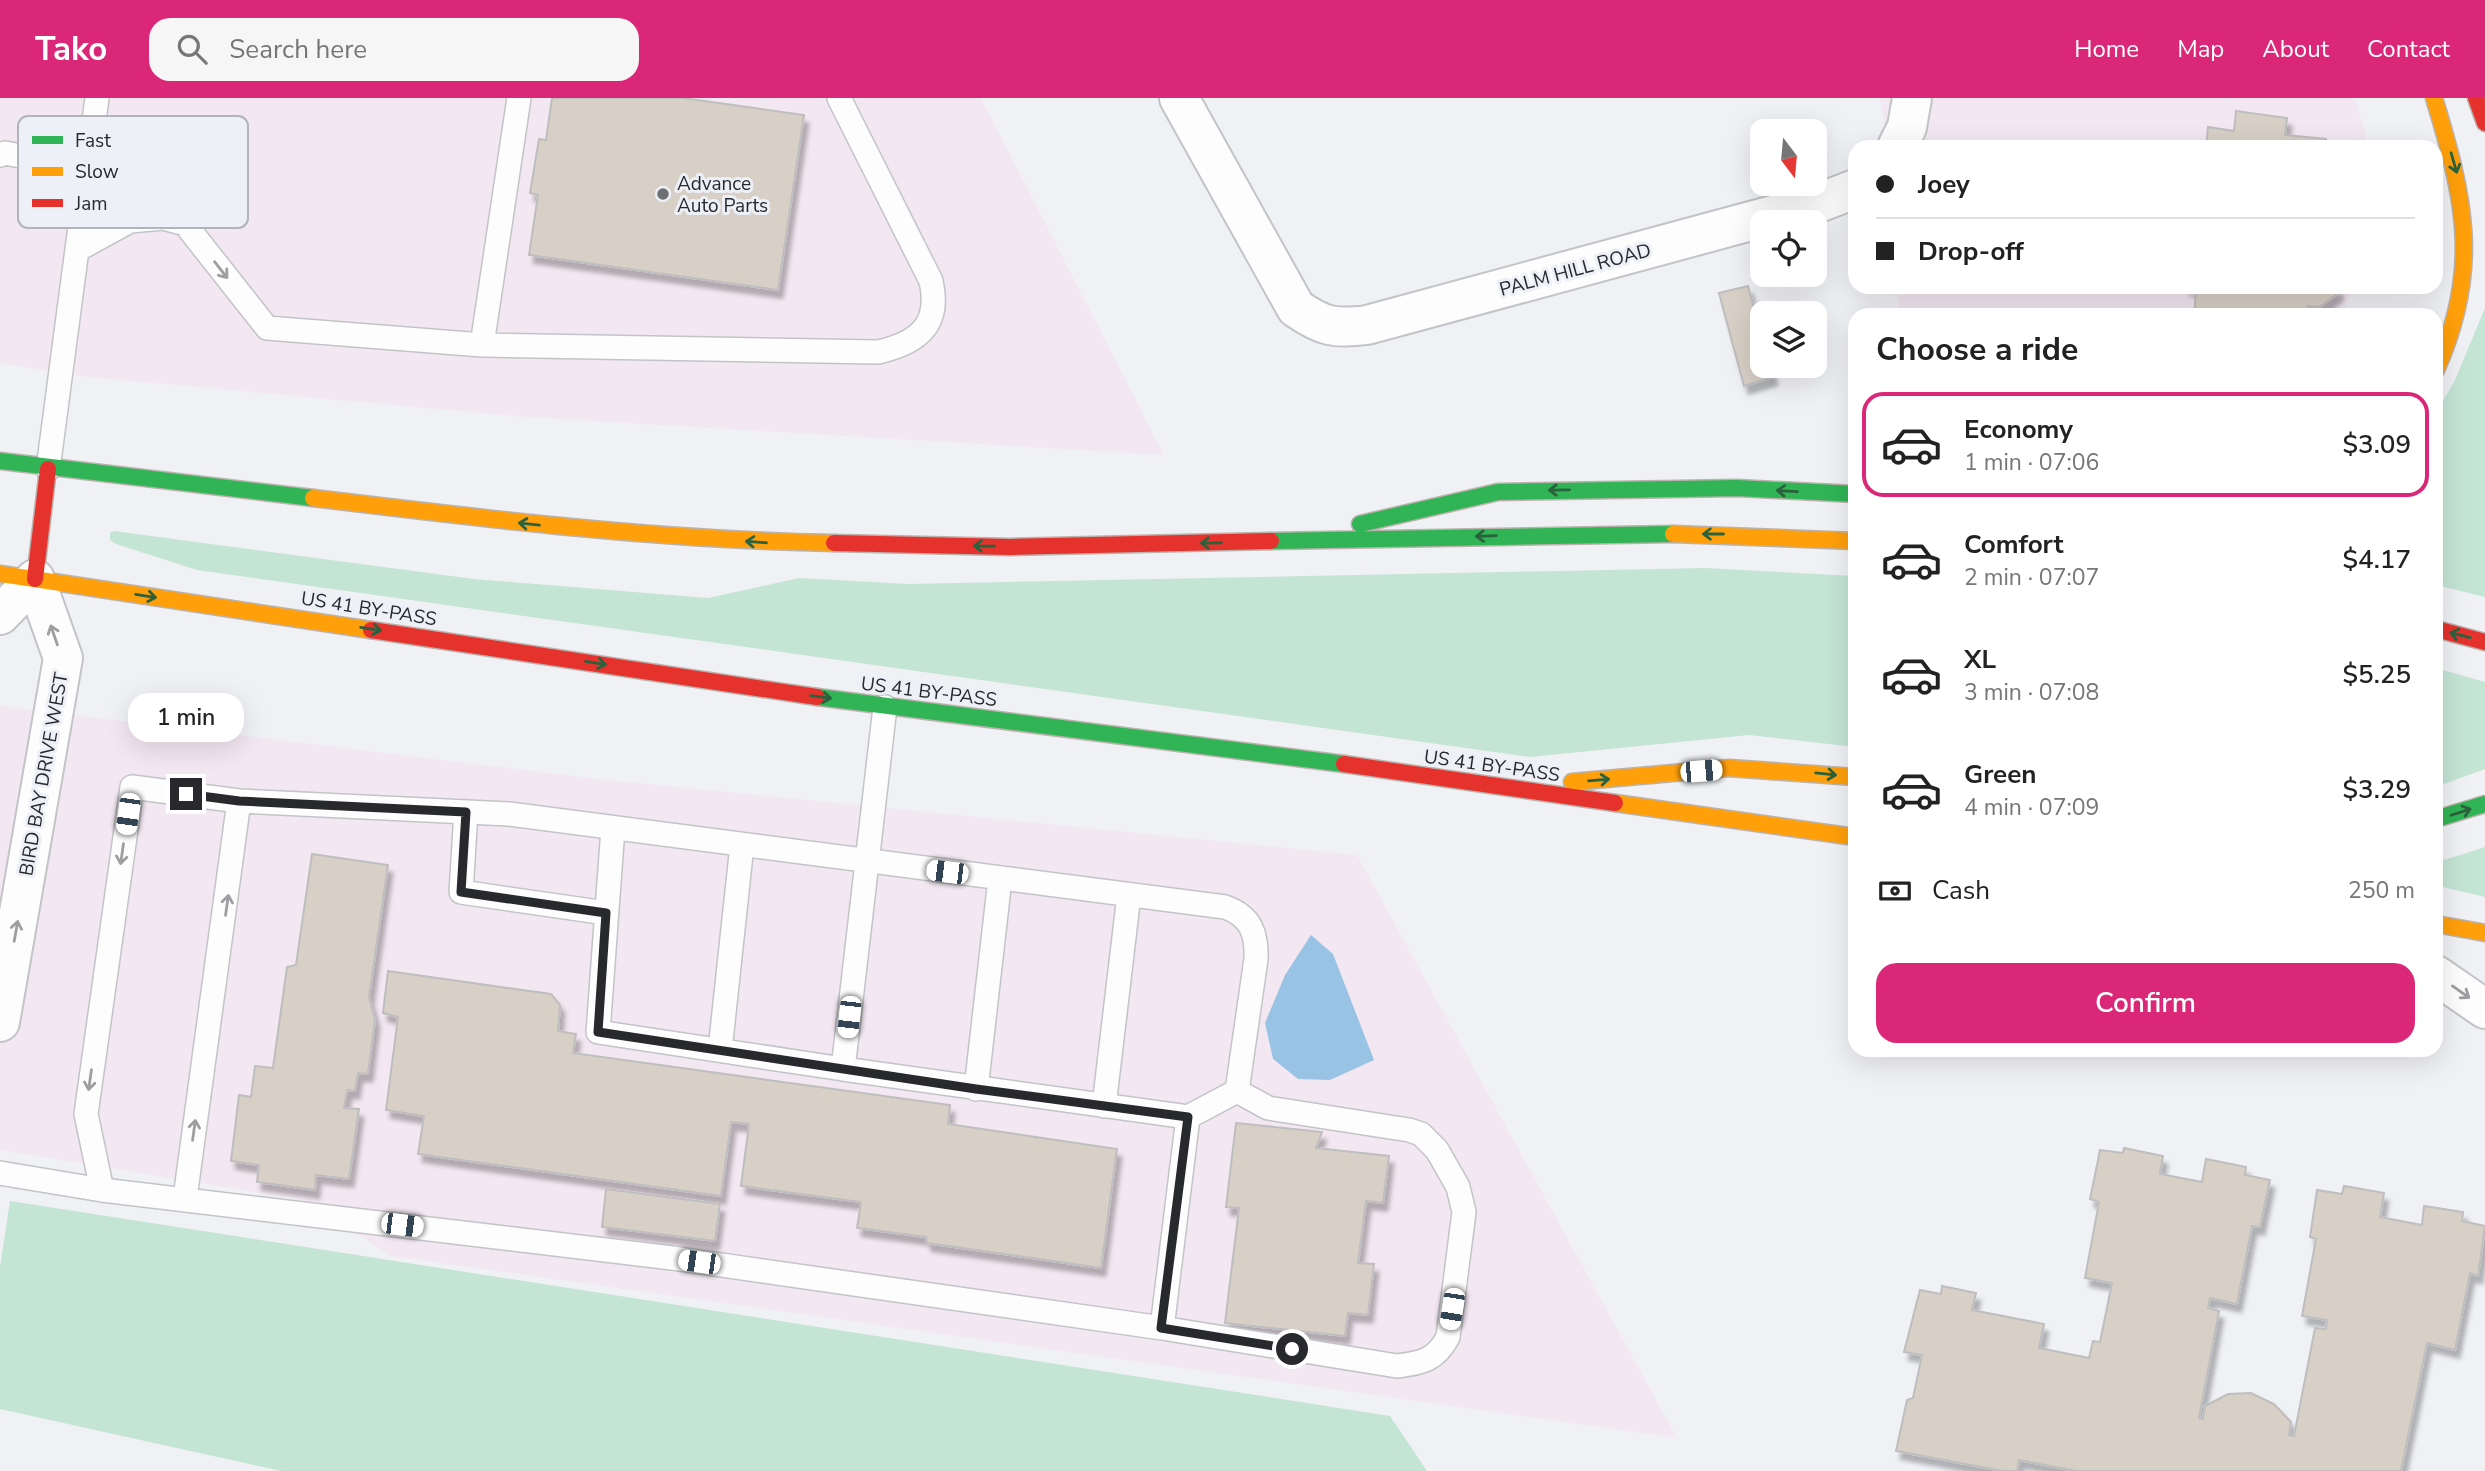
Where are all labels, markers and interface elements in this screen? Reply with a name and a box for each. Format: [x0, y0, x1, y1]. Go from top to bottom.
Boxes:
search box [149, 18, 639, 81]
text: Tako [35, 27, 107, 72]
icon: search [173, 30, 211, 68]
text: Search here [229, 32, 367, 67]
text: Home [2074, 33, 2139, 65]
text: Map [2177, 33, 2224, 65]
text: About [2262, 33, 2329, 65]
text: Contact [2367, 33, 2450, 65]
legend [18, 116, 248, 228]
north arrow [1750, 119, 1827, 196]
map controls [1750, 119, 1827, 378]
text: Fast [75, 128, 111, 154]
one-way arrow [2449, 152, 2462, 174]
text: Slow [75, 159, 119, 185]
text: Joey [1918, 167, 1970, 202]
place label: Advance Auto Parts [677, 171, 768, 219]
marker: Advance Auto Parts [655, 186, 671, 202]
text: Jam [74, 191, 108, 217]
button: locate [1750, 210, 1827, 287]
text: Drop-off [1918, 234, 2024, 269]
street label: PALM HILL ROAD [1497, 237, 1654, 303]
one-way arrow [213, 260, 229, 278]
button: layers [1750, 301, 1827, 378]
text: Choose a ride [1876, 328, 2078, 371]
text: Economy [1964, 412, 2073, 447]
icon: car [1880, 413, 1943, 476]
text: $3.09 [2342, 427, 2411, 462]
text: 1 min · 07:06 [1964, 447, 2099, 478]
one-way arrow [1548, 483, 1571, 497]
one-way arrow [1776, 484, 1799, 497]
one-way arrow [519, 518, 541, 531]
one-way arrow [1702, 527, 1725, 541]
text: Comfort [1964, 527, 2064, 562]
icon: car [1880, 528, 1943, 591]
one-way arrow [1475, 530, 1498, 543]
one-way arrow [745, 535, 768, 548]
one-way arrow [1200, 537, 1223, 550]
one-way arrow [972, 539, 995, 553]
text: $4.17 [2342, 542, 2411, 577]
text: 2 min · 07:07 [1964, 562, 2099, 593]
street label: US 41 BY-PASS [299, 585, 438, 633]
one-way arrow [134, 589, 157, 602]
one-way arrow [359, 623, 382, 636]
one-way arrow [47, 624, 60, 646]
one-way arrow [2450, 628, 2472, 641]
text: XL [1964, 642, 1996, 677]
icon: car [1880, 643, 1943, 706]
one-way arrow [584, 657, 607, 670]
text: $5.25 [2342, 657, 2411, 692]
street label: BIRD BAY DRIVE WEST [13, 670, 75, 878]
street label: US 41 BY-PASS [859, 671, 998, 713]
text: 3 min · 07:08 [1964, 677, 2099, 708]
one-way arrow [809, 691, 832, 704]
callout: 1 min [128, 692, 244, 742]
text: 1 min [157, 702, 215, 733]
street label: US 41 BY-PASS [1422, 744, 1561, 788]
text: Green [1964, 757, 2037, 792]
icon: car [1880, 758, 1943, 821]
car [1680, 759, 1723, 783]
one-way arrow [1814, 767, 1837, 780]
text: $3.29 [2342, 772, 2411, 807]
one-way arrow [1587, 773, 1610, 786]
route end [170, 778, 202, 810]
car [115, 792, 142, 836]
text: 4 min · 07:09 [1964, 792, 2099, 823]
one-way arrow [2449, 805, 2471, 817]
one-way arrow [115, 843, 128, 865]
car [925, 859, 970, 885]
icon: cash [1876, 872, 1914, 910]
text: Cash [1932, 873, 1990, 908]
text: 250 m [2348, 875, 2415, 906]
one-way arrow [220, 894, 233, 917]
one-way arrow [10, 920, 23, 943]
button: Confirm [1876, 963, 2415, 1043]
one-way arrow [2451, 985, 2470, 999]
car [837, 995, 862, 1039]
one-way arrow [84, 1068, 97, 1091]
one-way arrow [188, 1119, 201, 1142]
car [380, 1212, 425, 1238]
car [677, 1249, 722, 1275]
car [1439, 1287, 1466, 1331]
route start [1276, 1333, 1308, 1365]

